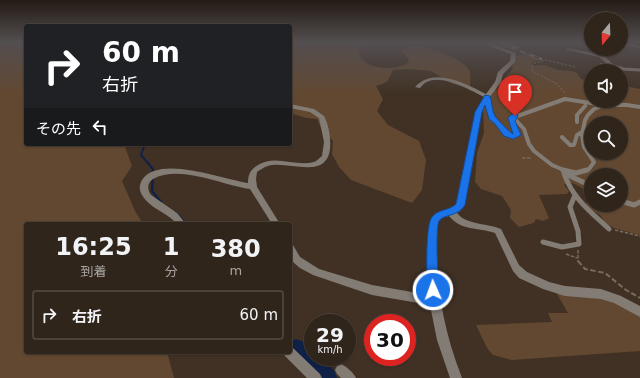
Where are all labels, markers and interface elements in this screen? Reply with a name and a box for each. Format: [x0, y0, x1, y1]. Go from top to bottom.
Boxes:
north arrow [584, 12, 628, 56]
map controls [584, 12, 628, 212]
text: 60 m [102, 36, 180, 69]
icon: right [36, 40, 88, 92]
button: sound [584, 64, 628, 108]
text: 右折 [102, 74, 138, 95]
pin [498, 75, 532, 116]
icon: arrive [504, 81, 526, 103]
icon: left [89, 116, 111, 138]
button: search [584, 116, 628, 160]
text: その先 [36, 120, 81, 138]
button: layers [584, 168, 628, 212]
text: 16:25 [55, 233, 132, 261]
text: 1 [163, 233, 179, 261]
text: 380 [211, 235, 261, 263]
text: m [229, 263, 242, 278]
text: 到着 [80, 264, 106, 279]
text: 分 [165, 264, 178, 279]
position arrow [412, 269, 454, 311]
icon: right [38, 304, 60, 326]
text: 60 m [240, 306, 278, 324]
text: 右折 [72, 308, 102, 326]
speed limit sign: 30 [364, 314, 416, 366]
text: 29 [316, 323, 344, 347]
text: km/h [317, 344, 343, 355]

